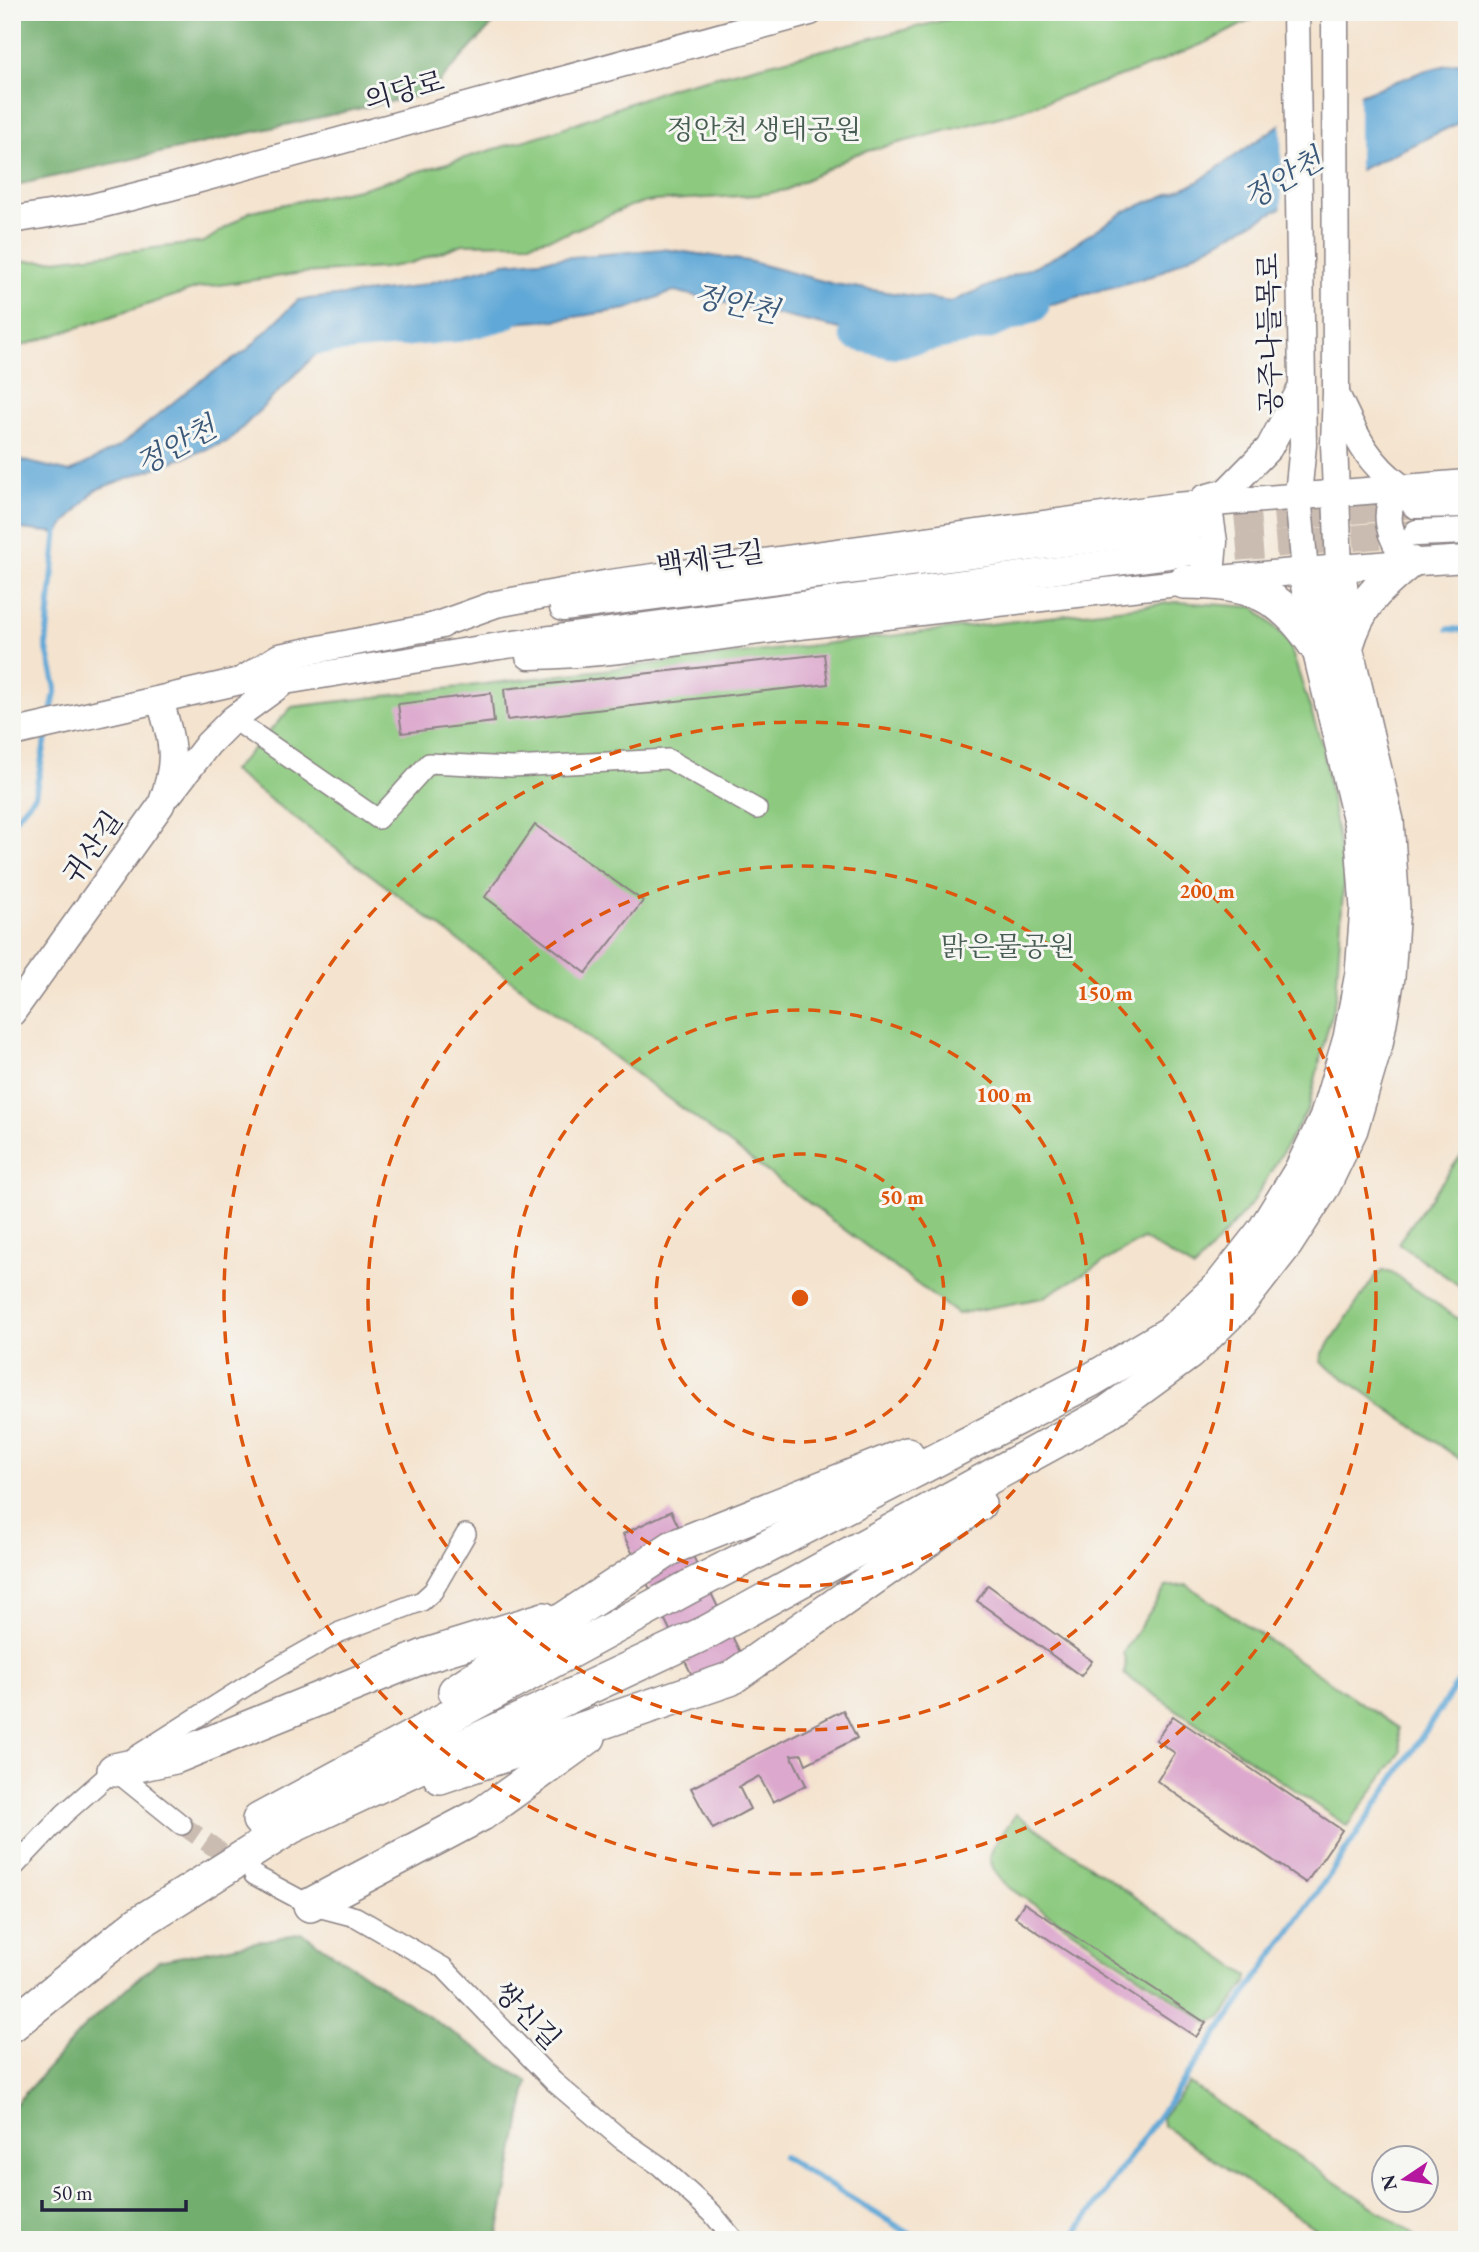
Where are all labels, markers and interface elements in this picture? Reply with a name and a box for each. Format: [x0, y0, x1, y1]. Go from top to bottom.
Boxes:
street label: 의당로 [360, 62, 448, 118]
park label: 정안천 생태공원 [667, 111, 861, 147]
water label: 정안천 [1235, 138, 1332, 218]
street label: 공주나들목로 [1250, 253, 1288, 415]
water label: 정안천 [690, 275, 785, 332]
water label: 정안천 [128, 406, 225, 484]
street label: 백제큰길 [654, 533, 766, 583]
street label: 귀산길 [54, 803, 130, 891]
text: 200 m [1179, 877, 1235, 904]
park label: 맑은물공원 [940, 928, 1076, 964]
text: 150 m [1077, 979, 1133, 1006]
text: 100 m [976, 1081, 1032, 1108]
text: 50 m [880, 1183, 924, 1210]
centre of rings [788, 1286, 812, 1310]
street label: 쌍신길 [487, 1973, 569, 2057]
north arrow [1370, 2144, 1440, 2214]
scale bar [42, 2168, 186, 2212]
text: N [1375, 2172, 1403, 2193]
text: 50 m [52, 2179, 93, 2206]

